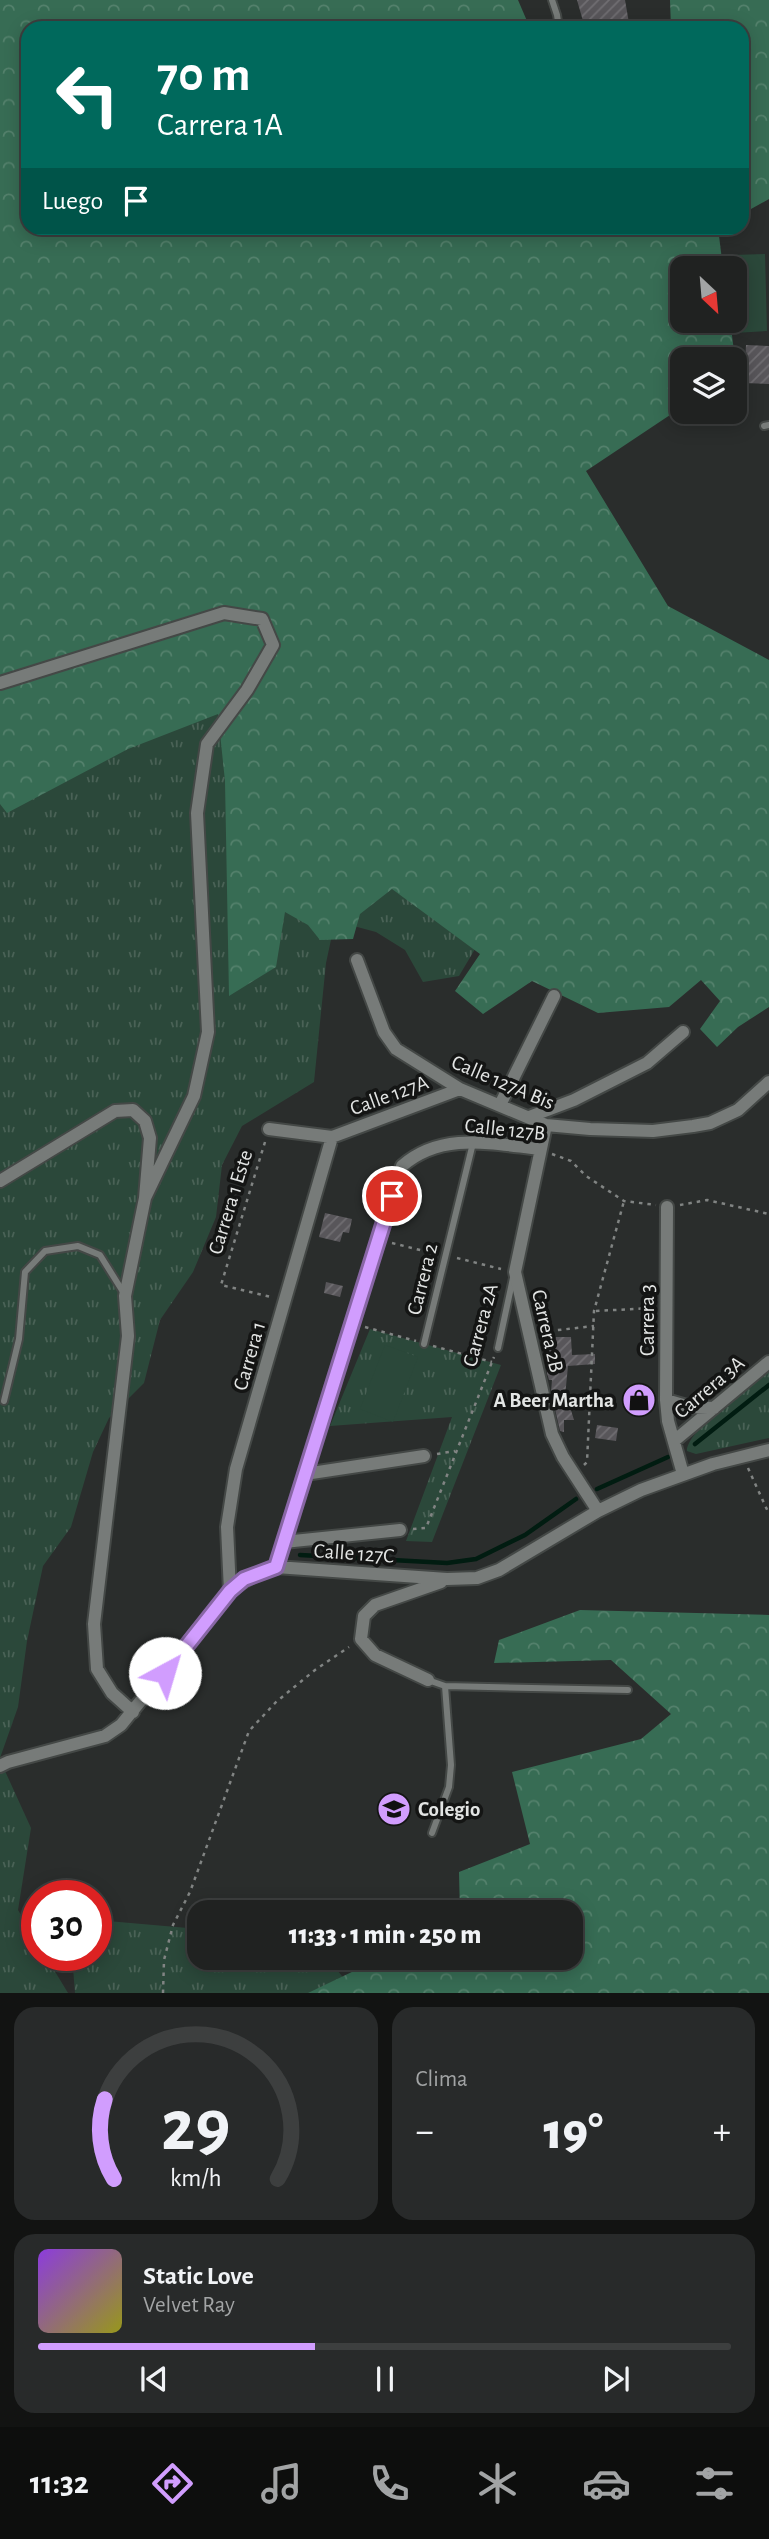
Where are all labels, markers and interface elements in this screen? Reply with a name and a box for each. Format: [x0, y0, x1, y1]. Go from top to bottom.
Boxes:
icon: left [42, 49, 133, 140]
text: 70 m [157, 51, 251, 100]
text: Carrera 1A [157, 109, 283, 141]
icon: arrive [117, 182, 155, 220]
text: Luego [42, 188, 103, 214]
north arrow [670, 256, 747, 332]
map controls [670, 256, 747, 424]
button: layers [670, 347, 747, 424]
street label: Calle 127A Bis [448, 1051, 557, 1114]
street label: Calle 127A [347, 1072, 431, 1119]
street label: Calle 127B [464, 1115, 546, 1144]
street label: Carrera 1 Este [205, 1147, 256, 1257]
pin [362, 1166, 422, 1226]
icon: arrive [373, 1177, 411, 1215]
street label: Carrera 2 [403, 1241, 441, 1317]
street label: Carrera 2A [459, 1281, 502, 1369]
street label: Carrera 3 [637, 1284, 658, 1356]
street label: Carrera 2B [528, 1288, 567, 1375]
street label: Carrera 1 [230, 1319, 269, 1393]
street label: Carrera 3A [670, 1352, 748, 1422]
shop icon: A Beer Martha [620, 1381, 658, 1419]
place label: A Beer Martha [494, 1390, 614, 1411]
street label: Calle 127C [313, 1540, 395, 1567]
position arrow [128, 1636, 202, 1710]
school or university icon: Colegio [375, 1790, 413, 1828]
place label: Colegio [418, 1799, 480, 1820]
speed limit sign: 30 [21, 1880, 112, 1971]
text: 11:33 · 1 min · 250 m [289, 1922, 481, 1948]
text: Clima [416, 2068, 468, 2091]
text: 29 [161, 2092, 230, 2165]
text: 19° [543, 2106, 603, 2158]
text: − [416, 2113, 434, 2151]
text: + [713, 2113, 731, 2151]
text: km/h [170, 2166, 222, 2191]
text: Static Love [143, 2263, 254, 2289]
text: Velvet Ray [143, 2294, 235, 2317]
icon: previous [135, 2360, 173, 2398]
icon: pause [366, 2360, 404, 2398]
icon: next [597, 2360, 635, 2398]
icon: directions [148, 2459, 197, 2508]
icon: music [257, 2459, 306, 2508]
icon: phone [365, 2459, 414, 2508]
icon: climate [473, 2459, 522, 2508]
icon: car [582, 2459, 631, 2508]
icon: filters [690, 2459, 739, 2508]
text: 11:32 [30, 2467, 89, 2499]

